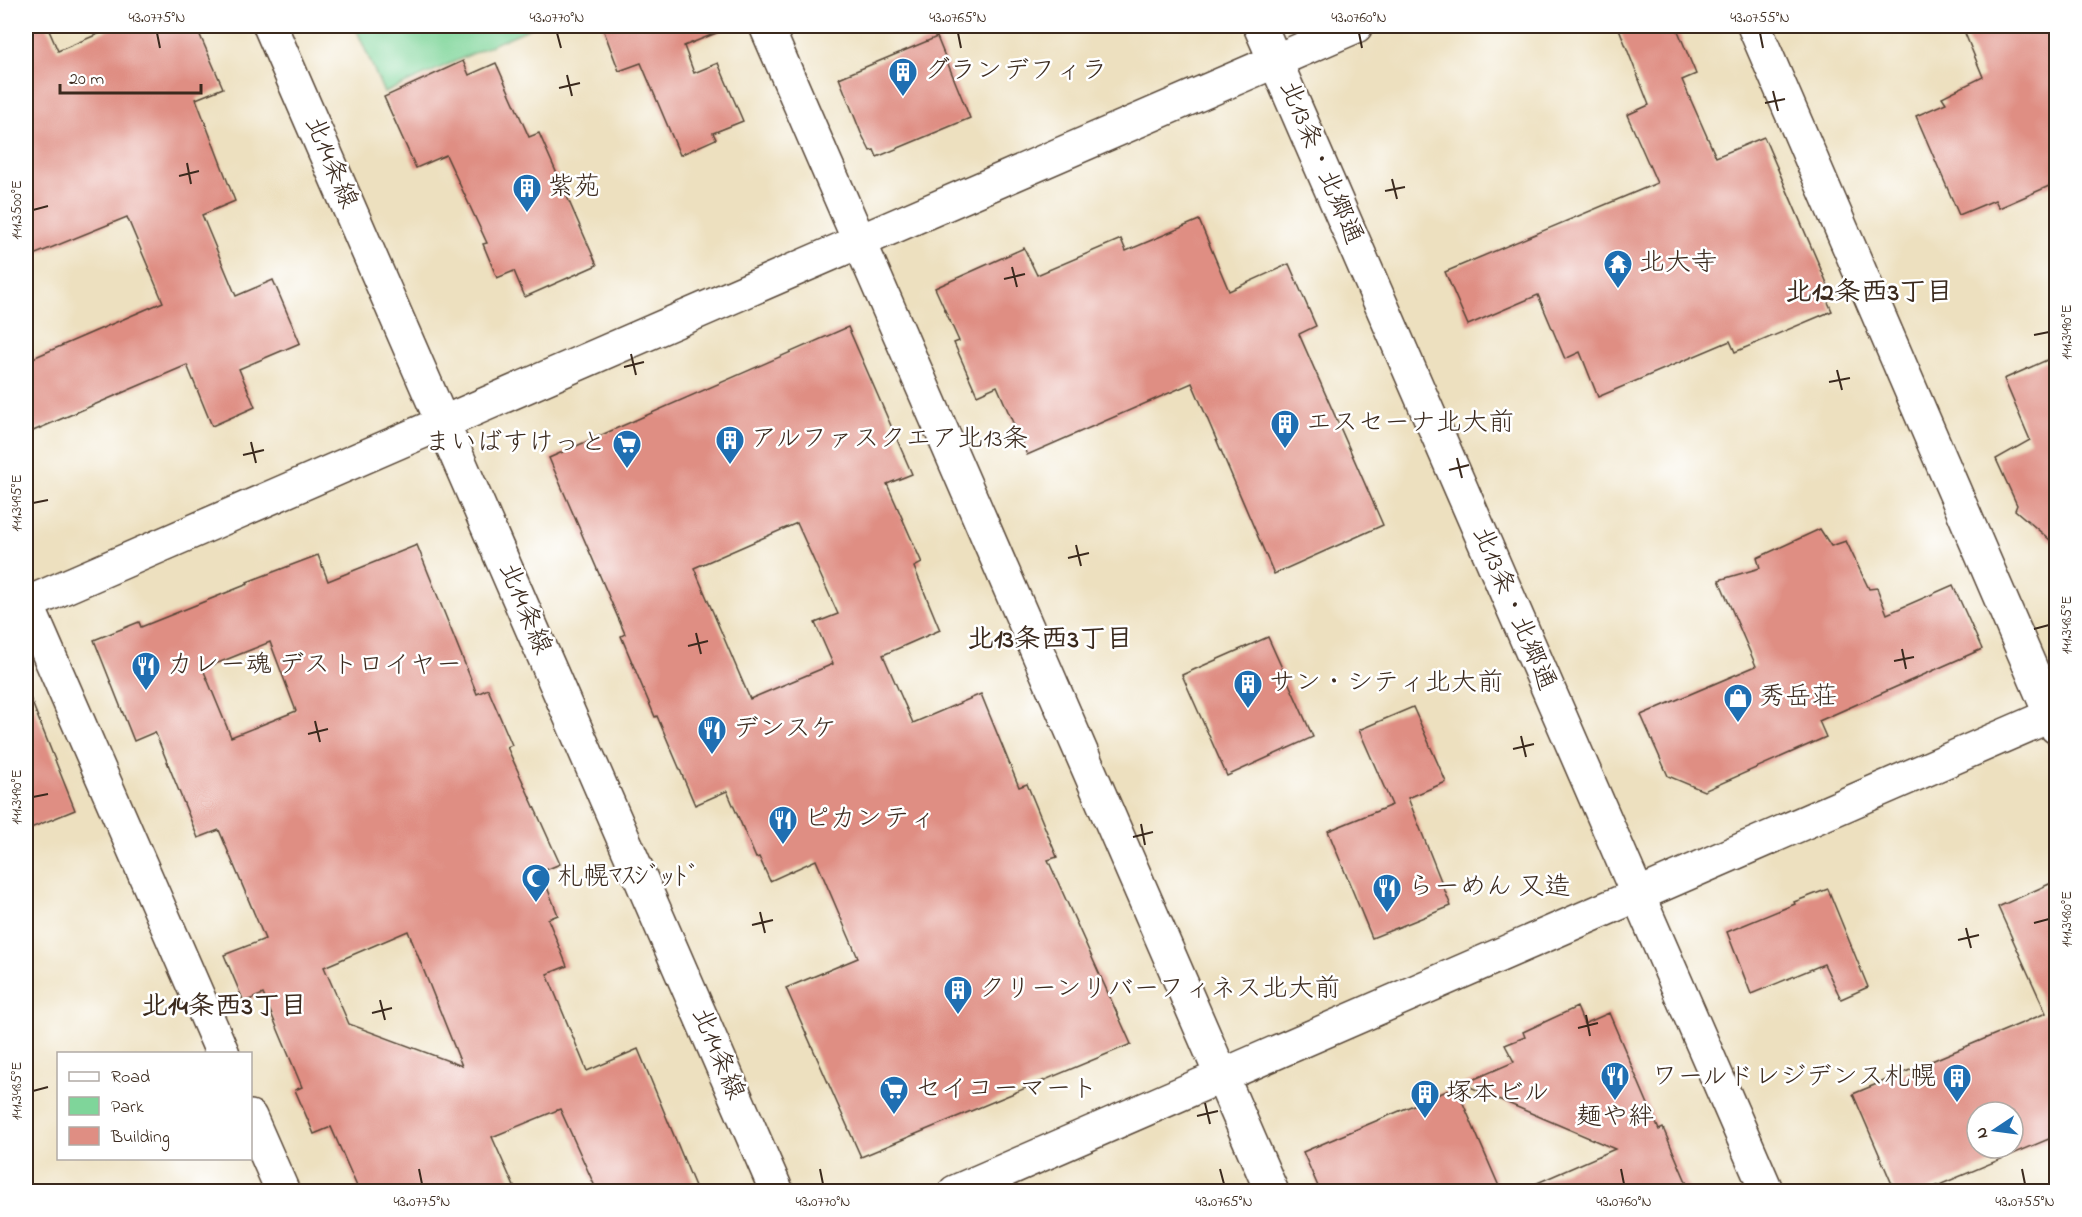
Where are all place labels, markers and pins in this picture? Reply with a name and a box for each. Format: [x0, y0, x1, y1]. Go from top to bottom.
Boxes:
place label: グランデフィラ [924, 53, 1108, 91]
building icon: グランデフィラ [887, 56, 919, 98]
place label: 紫苑 [548, 169, 600, 207]
building icon: 紫苑 [511, 172, 543, 214]
place label: 北大寺 [1639, 245, 1717, 283]
temple icon: 北大寺 [1602, 248, 1634, 290]
place label: エスセーナ北大前 [1306, 405, 1514, 443]
building icon: エスセーナ北大前 [1269, 408, 1301, 450]
place label: アルファスクエア北13条 [751, 421, 1028, 459]
building icon: アルファスクエア北13条 [714, 424, 746, 466]
place label: まいばすけっと [425, 425, 606, 463]
supermarket icon: まいばすけっと [611, 428, 643, 470]
place label: カレー魂 デストロイヤー [167, 647, 462, 685]
restaurant icon: カレー魂 デストロイヤー [130, 650, 162, 692]
place label: サン・シティ北大前 [1269, 665, 1503, 703]
building icon: サン・シティ北大前 [1232, 668, 1264, 710]
place label: 秀岳荘 [1759, 679, 1837, 717]
shop icon: 秀岳荘 [1722, 682, 1754, 724]
place label: デンスケ [733, 711, 837, 749]
restaurant icon: デンスケ [696, 714, 728, 756]
place label: ピカンティ [804, 801, 936, 839]
restaurant icon: ピカンティ [767, 804, 799, 846]
place label: 札幌ﾏｽｼﾞｯﾄﾞ [557, 859, 700, 897]
mosque icon: 札幌ﾏｽｼﾞｯﾄﾞ [520, 862, 552, 904]
place label: らーめん 又造 [1408, 869, 1571, 907]
restaurant icon: らーめん 又造 [1371, 872, 1403, 914]
place label: クリーンリバーフィネス北大前 [979, 971, 1340, 1009]
building icon: クリーンリバーフィネス北大前 [942, 974, 974, 1016]
place label: ワールドレジデンス札幌 [1652, 1059, 1936, 1097]
restaurant icon: 麺や絆 [1599, 1060, 1631, 1102]
building icon: ワールドレジデンス札幌 [1941, 1062, 1973, 1104]
place label: セイコーマート [915, 1071, 1098, 1109]
supermarket icon: セイコーマート [878, 1074, 910, 1116]
place label: 塚本ビル [1446, 1075, 1549, 1113]
building icon: 塚本ビル [1409, 1078, 1441, 1120]
place label: 麺や絆 [1576, 1099, 1654, 1137]

